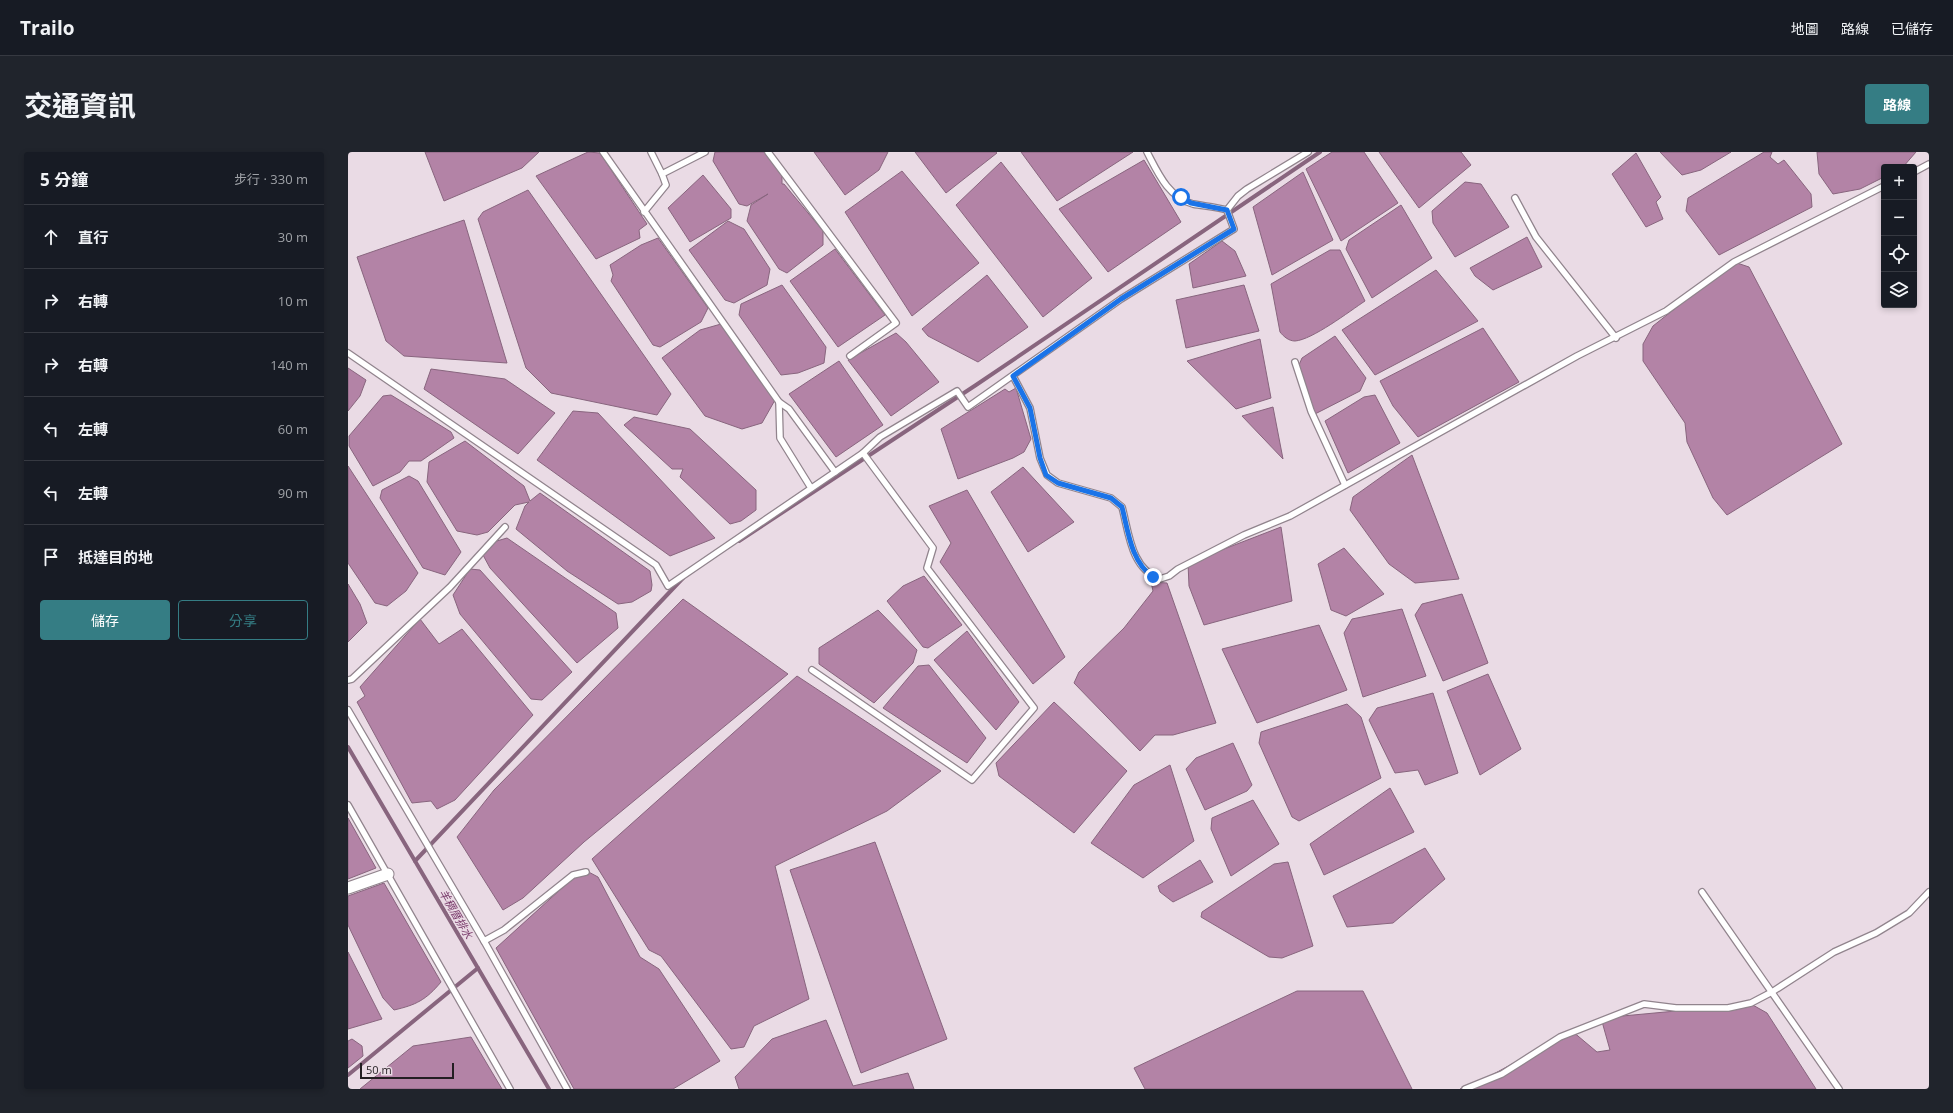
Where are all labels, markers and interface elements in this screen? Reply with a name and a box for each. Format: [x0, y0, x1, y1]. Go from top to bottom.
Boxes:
text: Trailo [20, 15, 74, 41]
text: 地圖 [1791, 19, 1819, 38]
text: 路線 [1841, 19, 1869, 38]
text: 已儲存 [1891, 19, 1933, 38]
button: 路線 [1865, 84, 1929, 124]
text: 交通資訊 [24, 86, 136, 124]
map controls [1881, 164, 1917, 308]
button: + [1881, 164, 1917, 200]
text: 5 分鐘 [40, 168, 88, 191]
text: 步行 · 330 m [234, 170, 308, 188]
route start [1172, 188, 1190, 206]
button: − [1881, 200, 1917, 236]
icon: ahead [40, 226, 62, 248]
text: 直行 [78, 227, 108, 247]
text: 30 m [278, 228, 308, 246]
button: locate [1881, 236, 1917, 272]
button: layers [1881, 272, 1917, 308]
icon: right [40, 290, 62, 312]
text: 右轉 [78, 291, 108, 311]
text: 10 m [278, 292, 308, 310]
icon: right [40, 354, 62, 376]
text: 右轉 [78, 355, 108, 375]
text: 140 m [270, 356, 308, 374]
icon: left [40, 418, 62, 440]
text: 左轉 [78, 419, 108, 439]
text: 60 m [278, 420, 308, 438]
icon: left [40, 482, 62, 504]
text: 左轉 [78, 483, 108, 503]
text: 90 m [278, 484, 308, 502]
icon: arrive [40, 546, 62, 568]
text: 抵達目的地 [78, 547, 153, 567]
route end [1144, 568, 1162, 586]
button: 儲存 [40, 600, 170, 640]
button: 分享 [178, 600, 308, 640]
water label: 羊稠厝排水 [436, 886, 477, 942]
scale bar [360, 1061, 454, 1080]
text: 50 m [366, 1062, 392, 1077]

